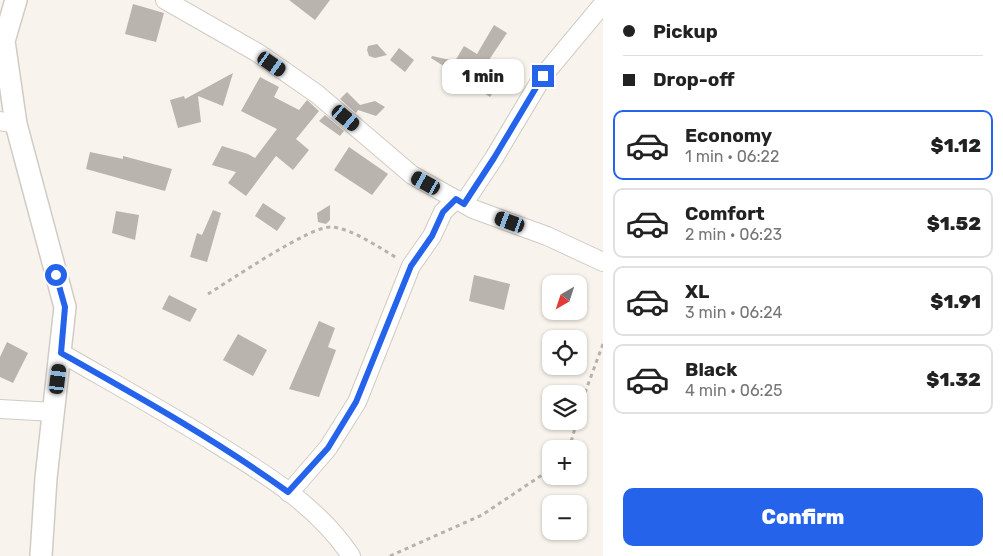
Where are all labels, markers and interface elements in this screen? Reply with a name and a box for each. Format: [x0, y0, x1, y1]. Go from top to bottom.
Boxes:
text: Pickup [653, 20, 718, 43]
car [255, 49, 288, 79]
callout: 1 min [443, 58, 526, 94]
route end [532, 65, 554, 87]
text: 1 min [462, 67, 504, 86]
text: Drop-off [653, 68, 735, 91]
car [329, 103, 362, 133]
icon: car [625, 123, 670, 168]
text: Economy [685, 124, 772, 147]
text: $1.12 [931, 134, 981, 157]
text: 1 min · 06:22 [685, 147, 779, 166]
car [409, 169, 442, 197]
icon: car [625, 201, 670, 246]
text: Comfort [685, 202, 765, 225]
car [493, 210, 526, 234]
text: $1.52 [927, 212, 981, 235]
text: 2 min · 06:23 [685, 225, 782, 244]
route start [45, 264, 67, 286]
north arrow [542, 275, 588, 320]
map controls [542, 275, 587, 540]
icon: car [625, 279, 670, 324]
text: XL [685, 280, 709, 303]
text: $1.91 [930, 290, 981, 313]
text: 3 min · 06:24 [685, 303, 783, 322]
button: locate [542, 330, 587, 375]
icon: car [625, 357, 670, 402]
text: Black [685, 358, 737, 381]
car [48, 363, 67, 395]
text: $1.32 [926, 368, 981, 391]
text: 4 min · 06:25 [685, 381, 783, 400]
button: layers [542, 385, 587, 430]
button: + [542, 440, 587, 485]
button: Confirm [623, 488, 983, 546]
button: − [542, 495, 587, 540]

